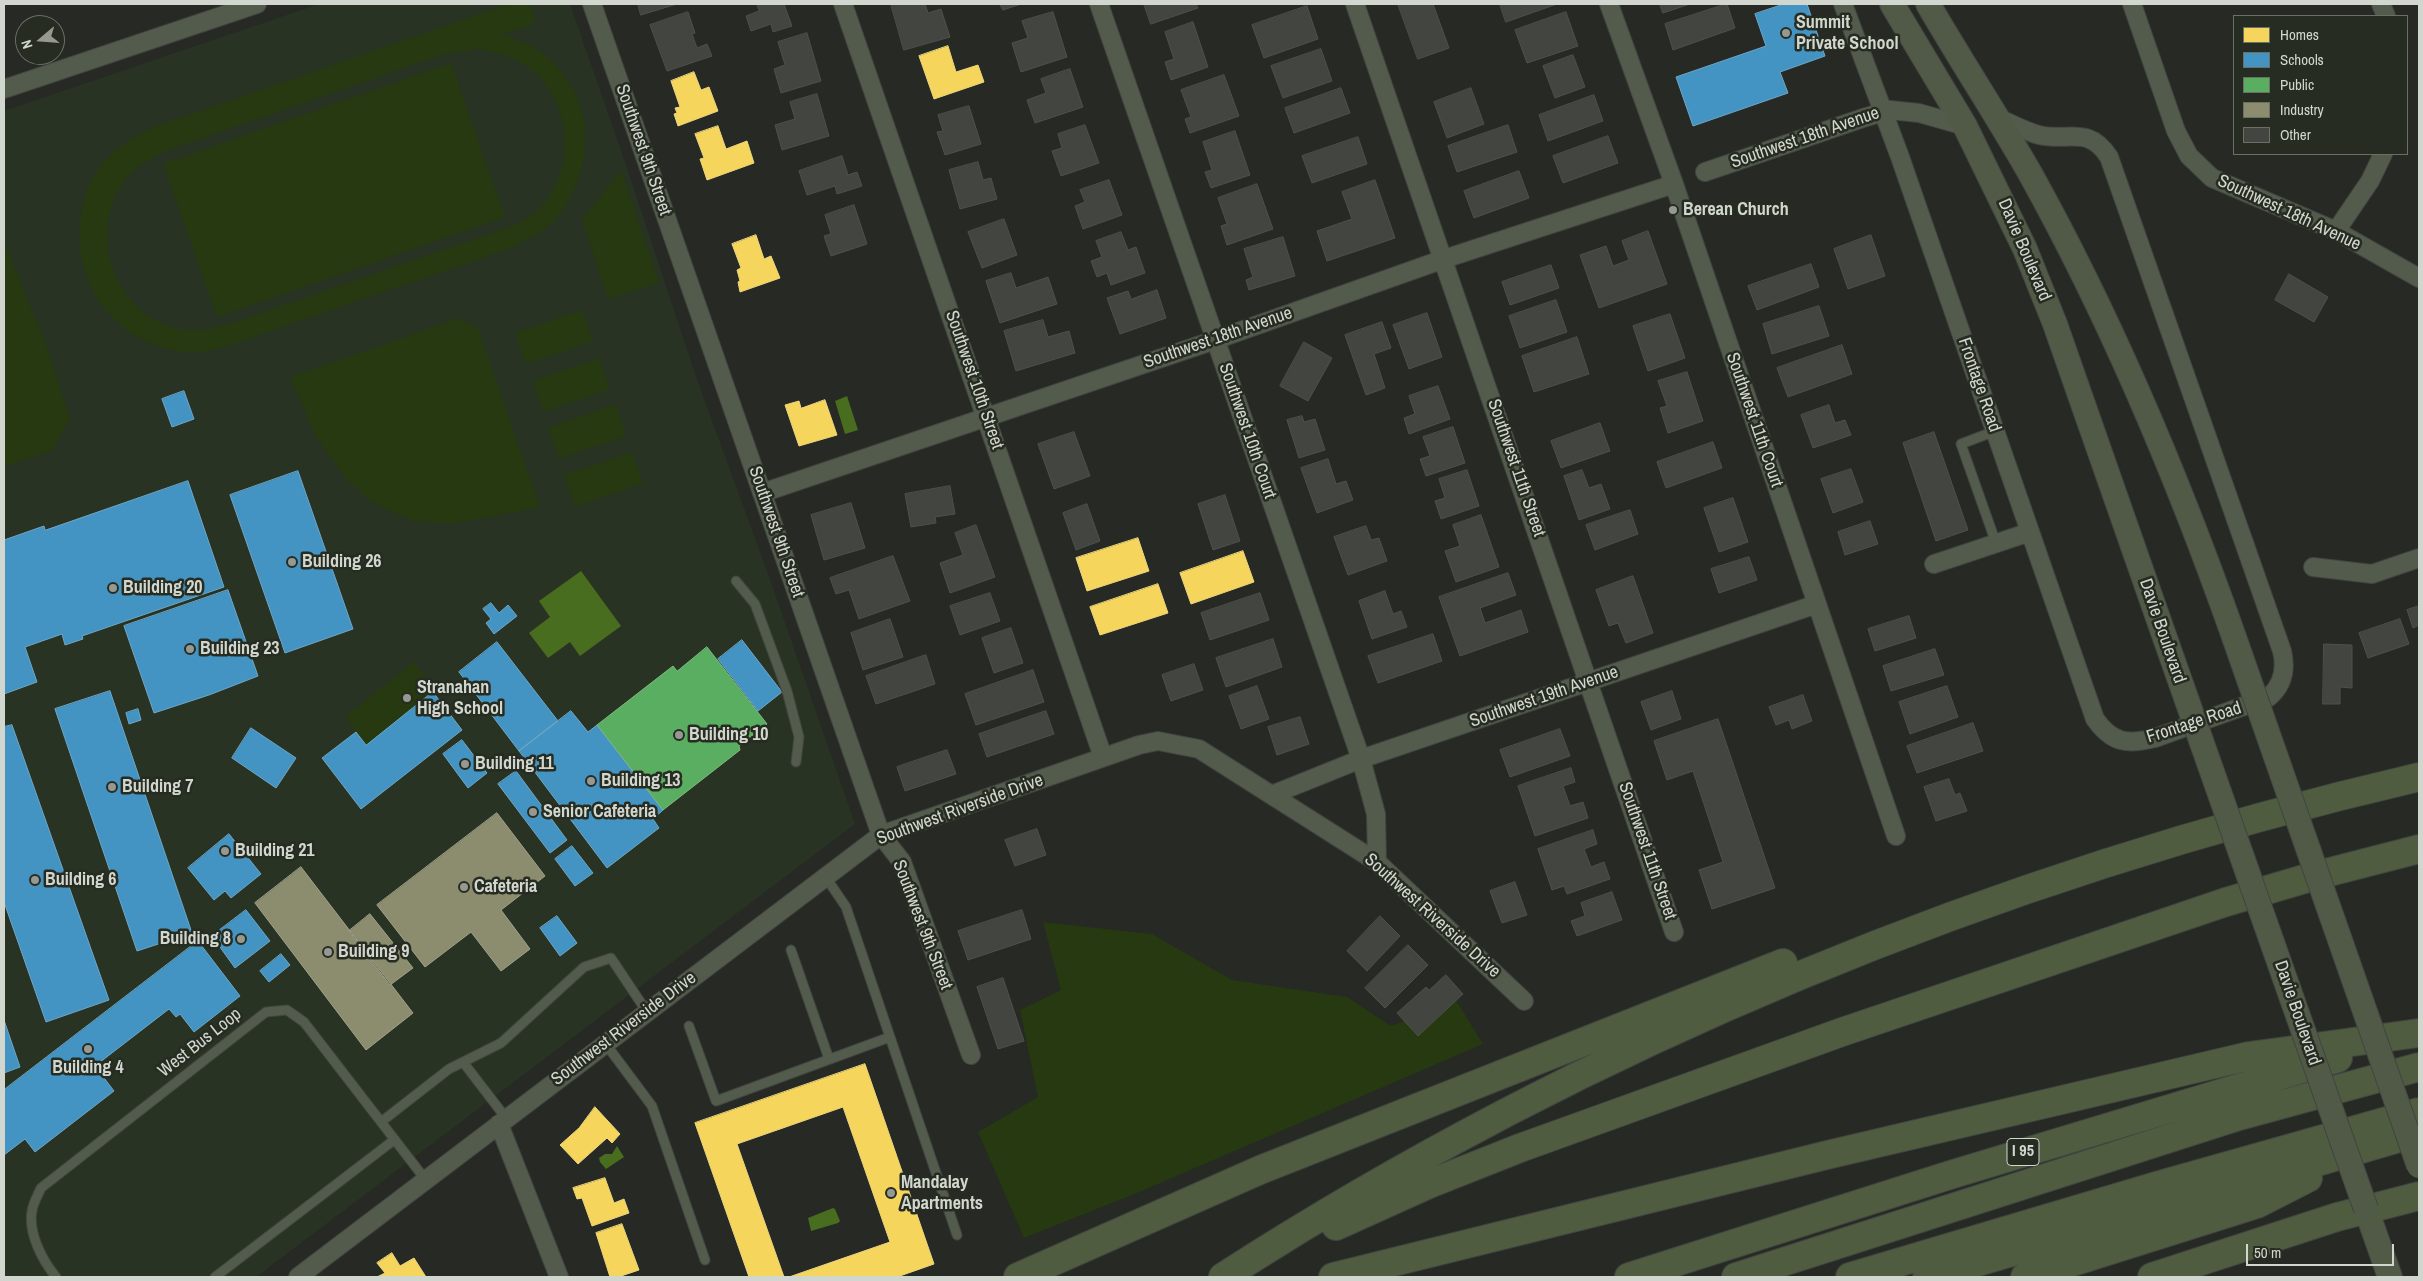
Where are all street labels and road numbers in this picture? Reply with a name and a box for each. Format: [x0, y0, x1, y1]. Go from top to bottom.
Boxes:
street label: Southwest 9th Street [610, 82, 676, 218]
street label: Southwest 18th Avenue [1728, 102, 1882, 174]
street label: Southwest 18th Avenue [2214, 170, 2364, 256]
street label: Davie Boulevard [1993, 196, 2055, 304]
street label: Southwest 18th Avenue [1141, 302, 1295, 374]
street label: Southwest 10th Street [940, 308, 1008, 452]
street label: Frontage Road [1953, 335, 2005, 435]
street label: Southwest 11th Court [1721, 350, 1787, 490]
street label: Southwest 10th Court [1214, 360, 1280, 502]
street label: Southwest 11th Street [1482, 396, 1550, 540]
street label: Southwest 9th Street [743, 464, 809, 600]
street label: Davie Boulevard [2134, 576, 2190, 686]
street label: Southwest 19th Avenue [1467, 661, 1621, 733]
street label: Frontage Road [2144, 698, 2244, 748]
street label: Southwest Riverside Drive [874, 770, 1046, 850]
street label: Southwest 11th Street [1613, 779, 1681, 923]
street label: Southwest Riverside Drive [1360, 849, 1504, 983]
street label: Southwest 9th Street [887, 857, 957, 993]
street label: Davie Boulevard [2269, 958, 2325, 1068]
street label: Southwest Riverside Drive [547, 968, 701, 1090]
street label: West Bus Loop [154, 1004, 246, 1082]
road number: I 95 [2007, 1138, 2039, 1166]

